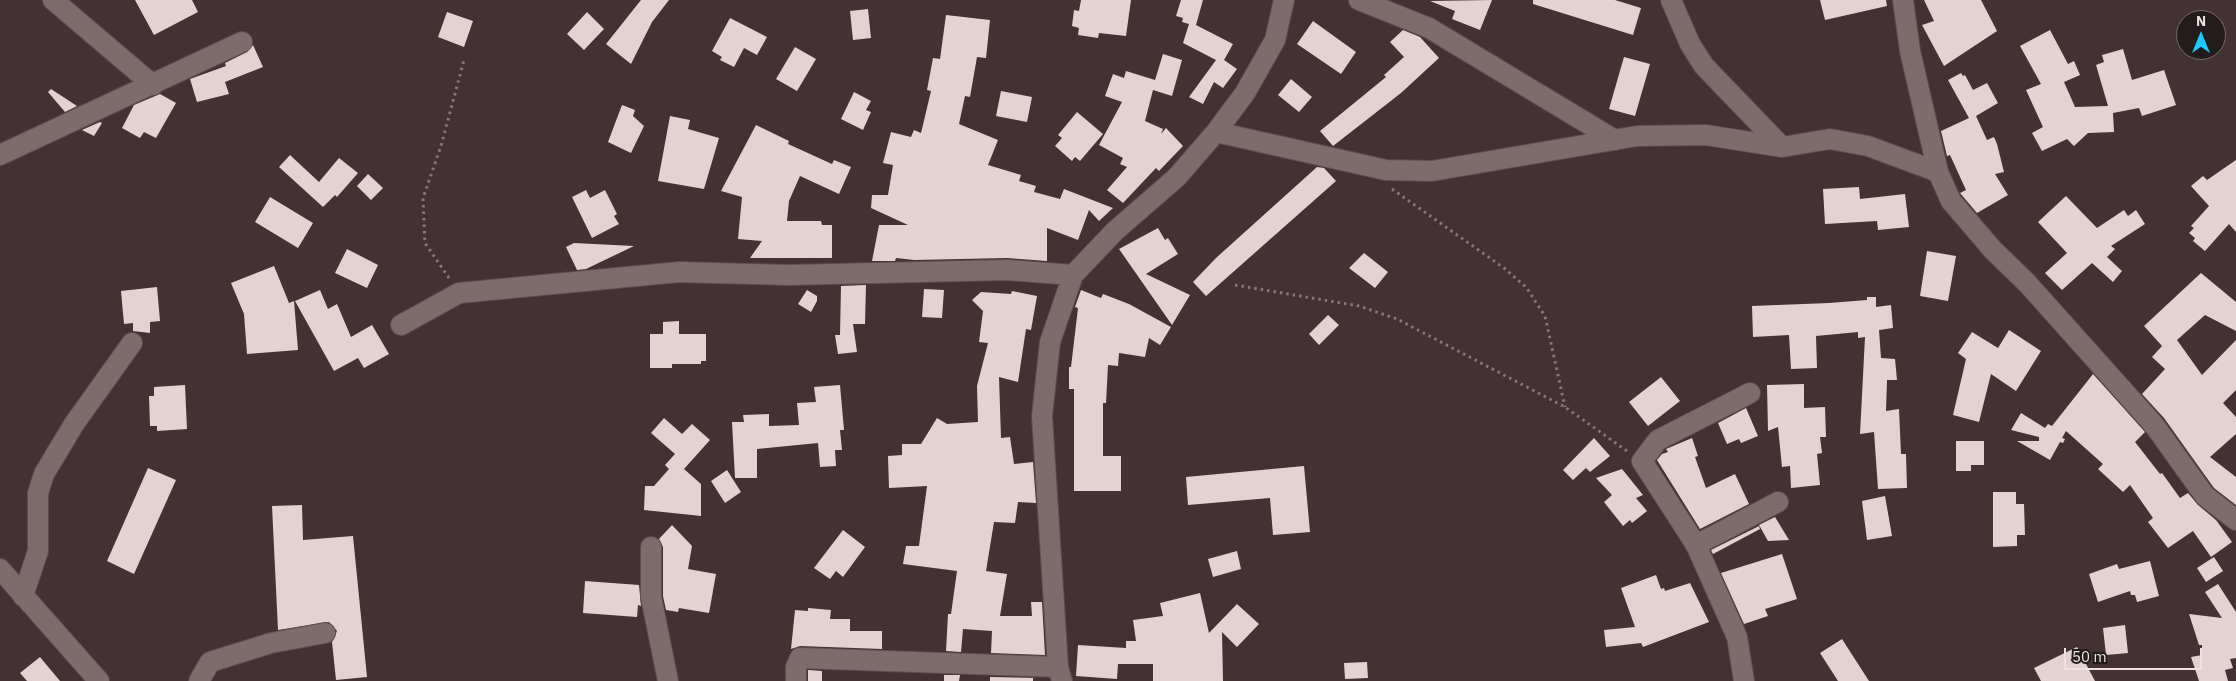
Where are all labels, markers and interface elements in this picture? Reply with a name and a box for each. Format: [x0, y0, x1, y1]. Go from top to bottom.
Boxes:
north arrow [2176, 10, 2226, 60]
text: N [2196, 12, 2206, 30]
scale bar [2066, 638, 2204, 670]
text: 50 m [2072, 647, 2107, 666]

